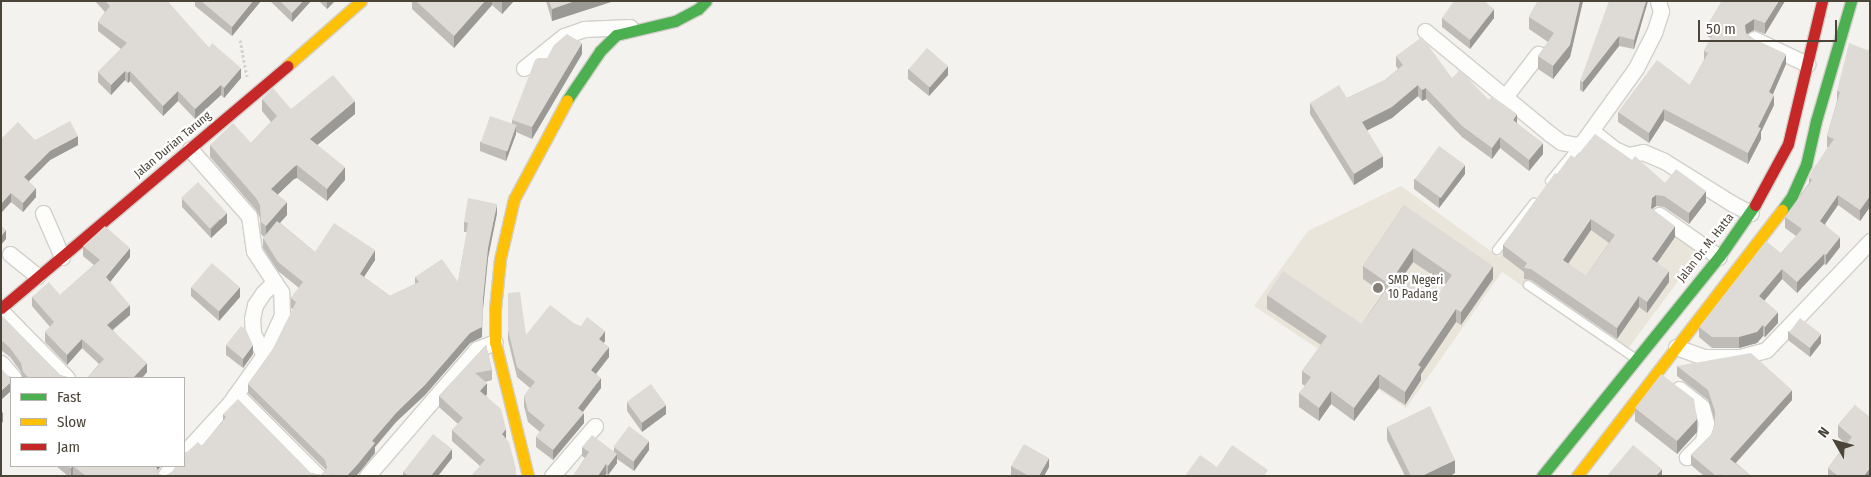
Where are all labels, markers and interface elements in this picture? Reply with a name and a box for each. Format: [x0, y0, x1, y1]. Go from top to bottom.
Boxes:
scale bar [1701, 10, 1840, 42]
text: 50 m [1706, 20, 1736, 38]
street label: Jalan Durian Tarung [132, 109, 214, 181]
street label: Jalan Dr. M. Hatta [1675, 211, 1737, 285]
place label: SMP Negeri 10 Padang [1388, 274, 1443, 302]
marker: SMP Negeri 10 Padang [1372, 282, 1384, 294]
legend [10, 377, 185, 467]
text: Fast [57, 388, 81, 406]
text: Slow [57, 413, 86, 431]
north arrow [1811, 417, 1861, 467]
text: N [1815, 424, 1833, 441]
text: Jam [57, 438, 80, 456]

